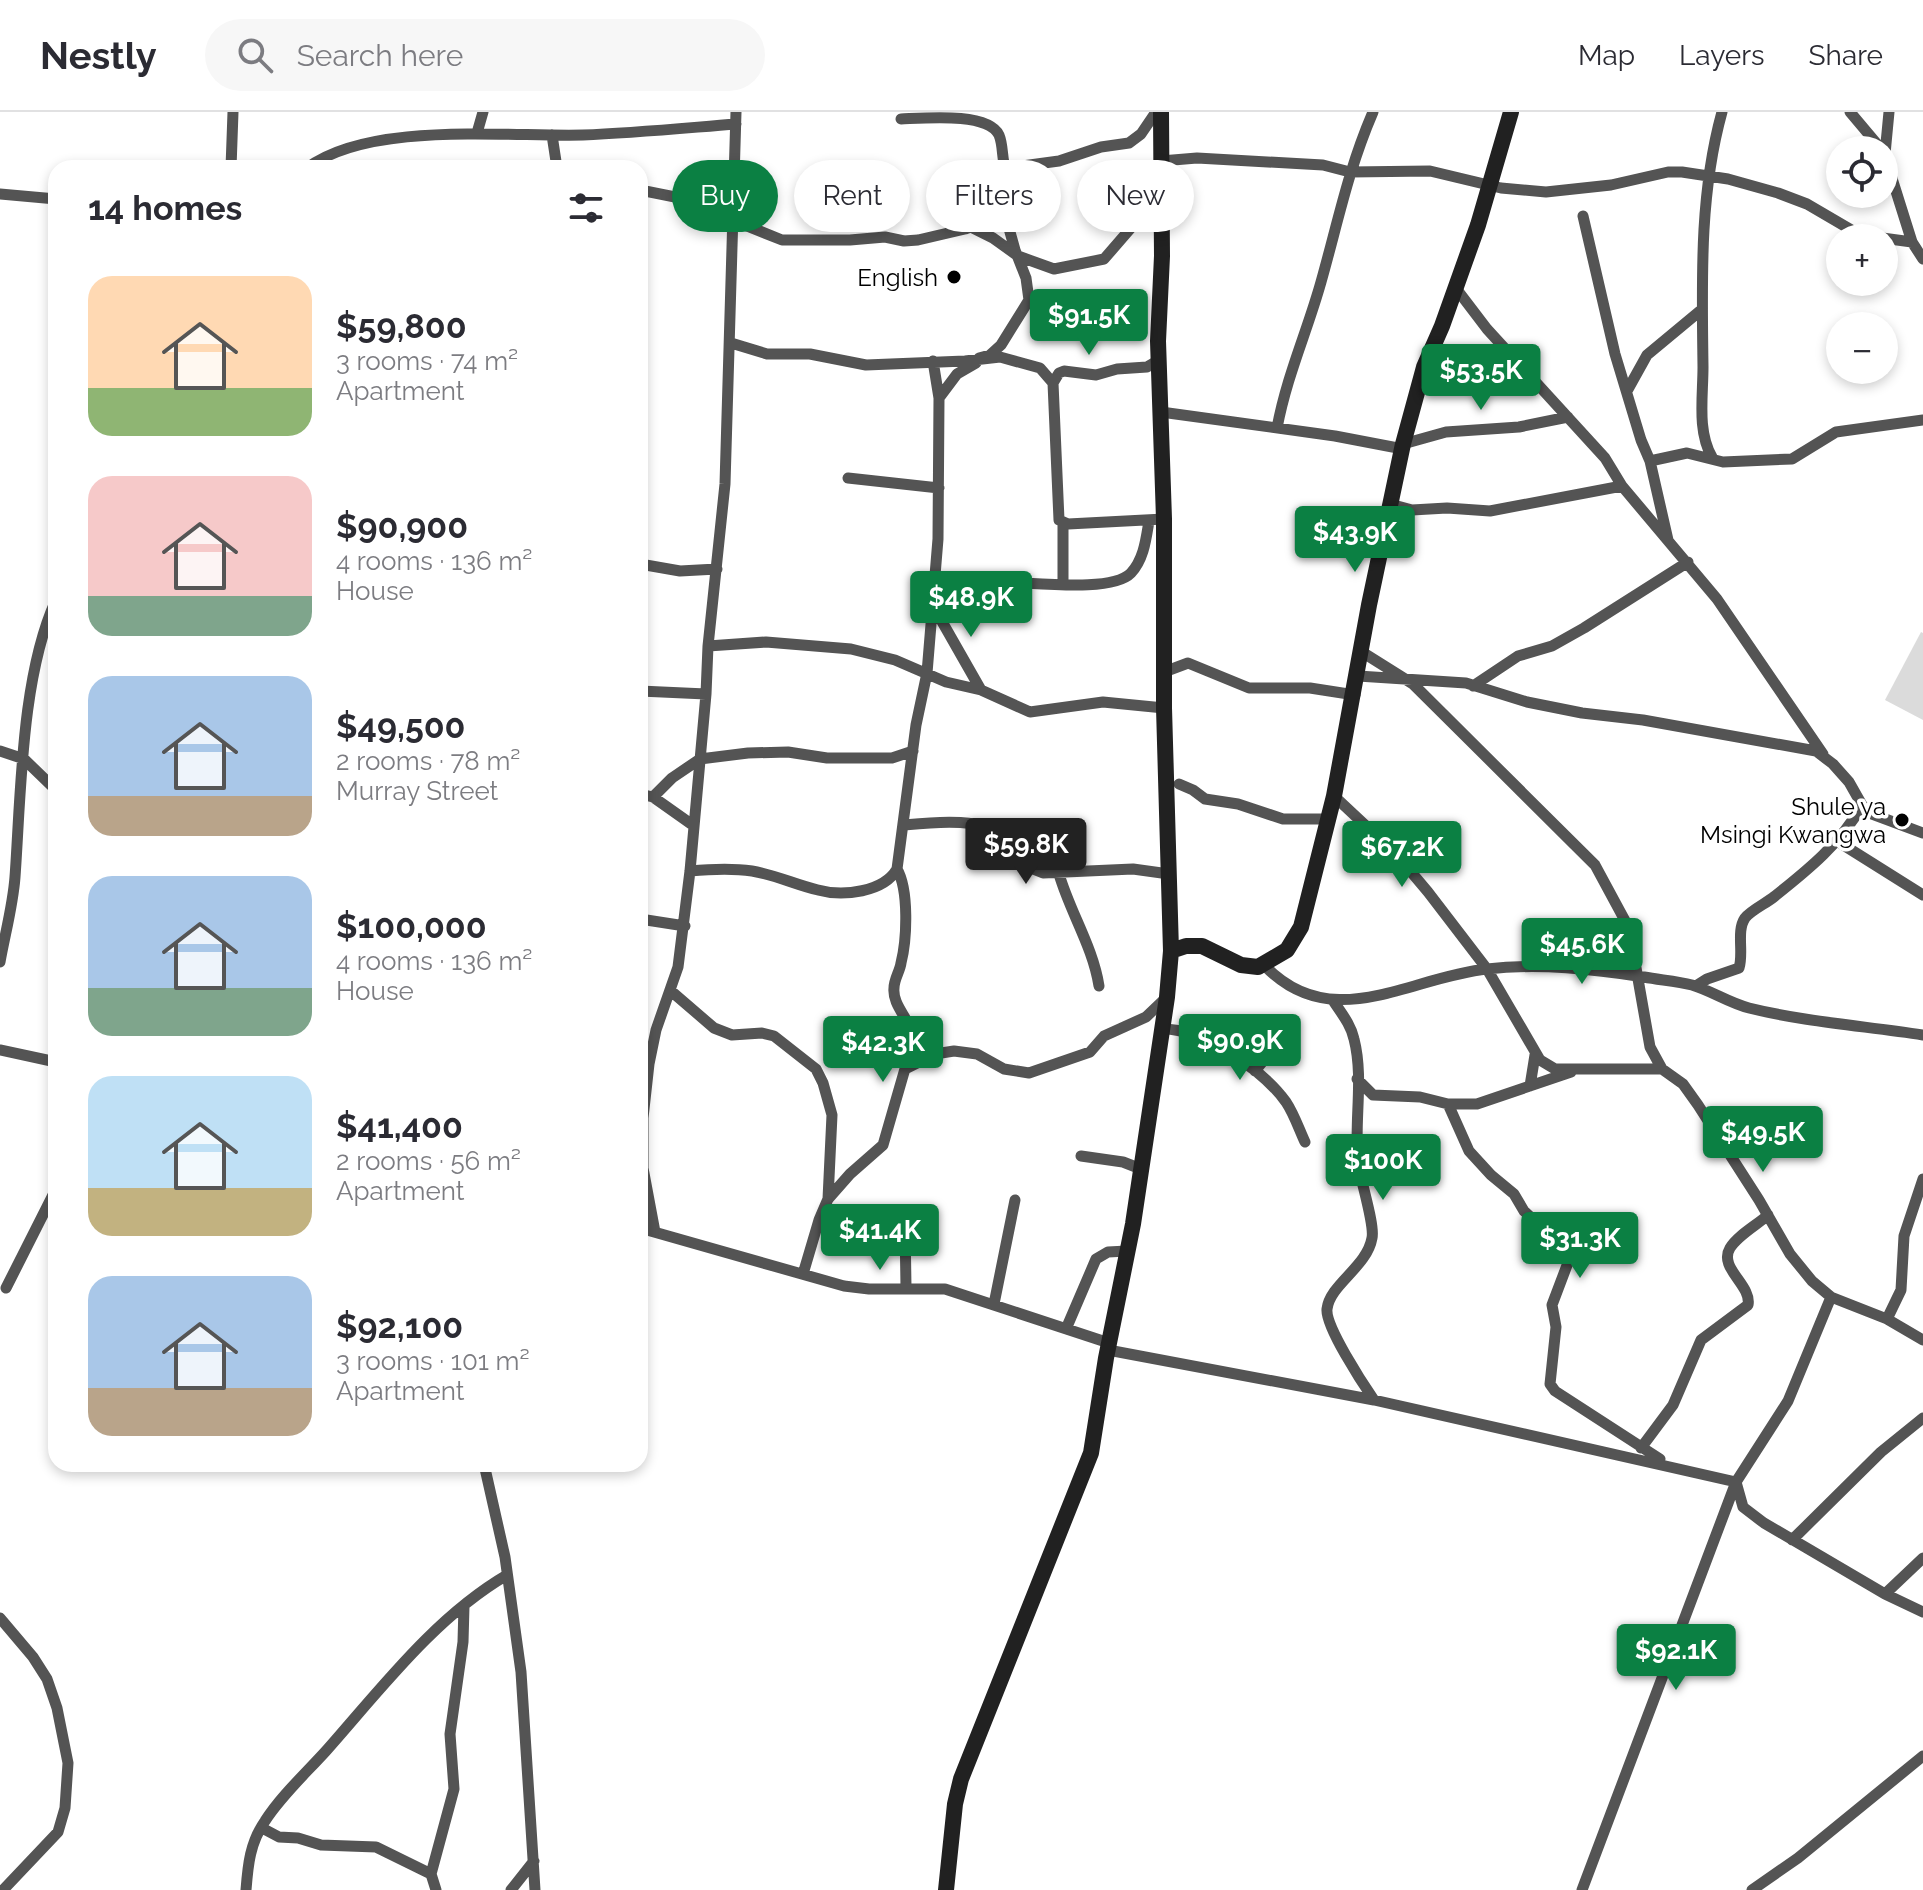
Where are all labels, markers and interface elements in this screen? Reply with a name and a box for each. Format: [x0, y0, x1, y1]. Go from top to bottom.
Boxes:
search box [205, 19, 765, 91]
text: Nestly [40, 33, 157, 78]
icon: search [233, 33, 277, 77]
text: Search here [297, 38, 463, 73]
text: Map [1578, 39, 1635, 72]
text: Layers [1679, 39, 1765, 72]
text: Share [1809, 39, 1883, 72]
map controls [1826, 136, 1898, 384]
button: locate [1826, 136, 1898, 208]
chip: Buy [672, 160, 778, 232]
chip: Rent [794, 160, 910, 232]
chip: Filters [926, 160, 1061, 232]
chip: New [1077, 160, 1194, 232]
icon: filters [564, 186, 608, 230]
text: 14 homes [88, 188, 242, 228]
button: + [1826, 224, 1898, 296]
place label: English [857, 263, 938, 292]
marker: English [945, 268, 963, 286]
pin: $91.5K [1024, 289, 1154, 357]
text: $91.5K [1048, 300, 1130, 330]
text: $59,800 [336, 306, 467, 346]
icon: home [152, 308, 248, 404]
button: − [1826, 312, 1898, 384]
pin: $53.5K [1416, 344, 1546, 412]
text: 3 rooms · 74 m² [336, 346, 518, 376]
text: $53.5K [1439, 355, 1523, 385]
text: Apartment [336, 376, 465, 406]
text: $90,900 [336, 506, 468, 546]
pin: $43.9K [1290, 506, 1420, 574]
icon: home [152, 508, 248, 604]
text: $43.9K [1313, 517, 1397, 547]
text: 4 rooms · 136 m² [336, 546, 532, 576]
pin: $48.9K [906, 571, 1036, 639]
text: House [336, 576, 414, 606]
text: $48.9K [928, 582, 1014, 612]
text: $49,500 [336, 706, 465, 746]
icon: home [152, 708, 248, 804]
text: 2 rooms · 78 m² [336, 746, 520, 776]
text: Murray Street [336, 776, 498, 806]
place label: Shule ya Msingi Kwangwa [1700, 792, 1886, 849]
marker: Shule ya Msingi Kwangwa [1893, 811, 1911, 829]
pin: $59.8K [961, 818, 1091, 886]
pin: $67.2K [1337, 821, 1467, 889]
text: $59.8K [983, 829, 1069, 859]
text: $67.2K [1360, 832, 1444, 862]
text: $100,000 [336, 906, 487, 946]
icon: home [152, 908, 248, 1004]
pin: $45.6K [1517, 918, 1647, 986]
text: $45.6K [1540, 929, 1624, 959]
text: 4 rooms · 136 m² [336, 946, 532, 976]
text: House [336, 976, 414, 1006]
pin: $90.9K [1175, 1014, 1305, 1082]
pin: $42.3K [818, 1016, 948, 1084]
text: $90.9K [1197, 1025, 1283, 1055]
text: $42.3K [841, 1027, 925, 1057]
text: $41,400 [336, 1106, 463, 1146]
pin: $49.5K [1698, 1106, 1828, 1174]
icon: home [152, 1108, 248, 1204]
text: $49.5K [1721, 1117, 1805, 1147]
pin: $100K [1327, 1134, 1439, 1202]
text: $100K [1344, 1145, 1422, 1175]
text: 2 rooms · 56 m² [336, 1146, 521, 1176]
text: Apartment [336, 1176, 465, 1206]
pin: $41.4K [815, 1204, 945, 1272]
pin: $31.3K [1515, 1212, 1645, 1280]
text: $41.4K [839, 1215, 921, 1245]
text: $31.3K [1539, 1223, 1621, 1253]
text: $92,100 [336, 1306, 463, 1346]
icon: home [152, 1308, 248, 1404]
text: 3 rooms · 101 m² [336, 1346, 530, 1376]
text: Apartment [336, 1376, 465, 1406]
pin: $92.1K [1611, 1624, 1741, 1692]
text: $92.1K [1635, 1635, 1717, 1665]

